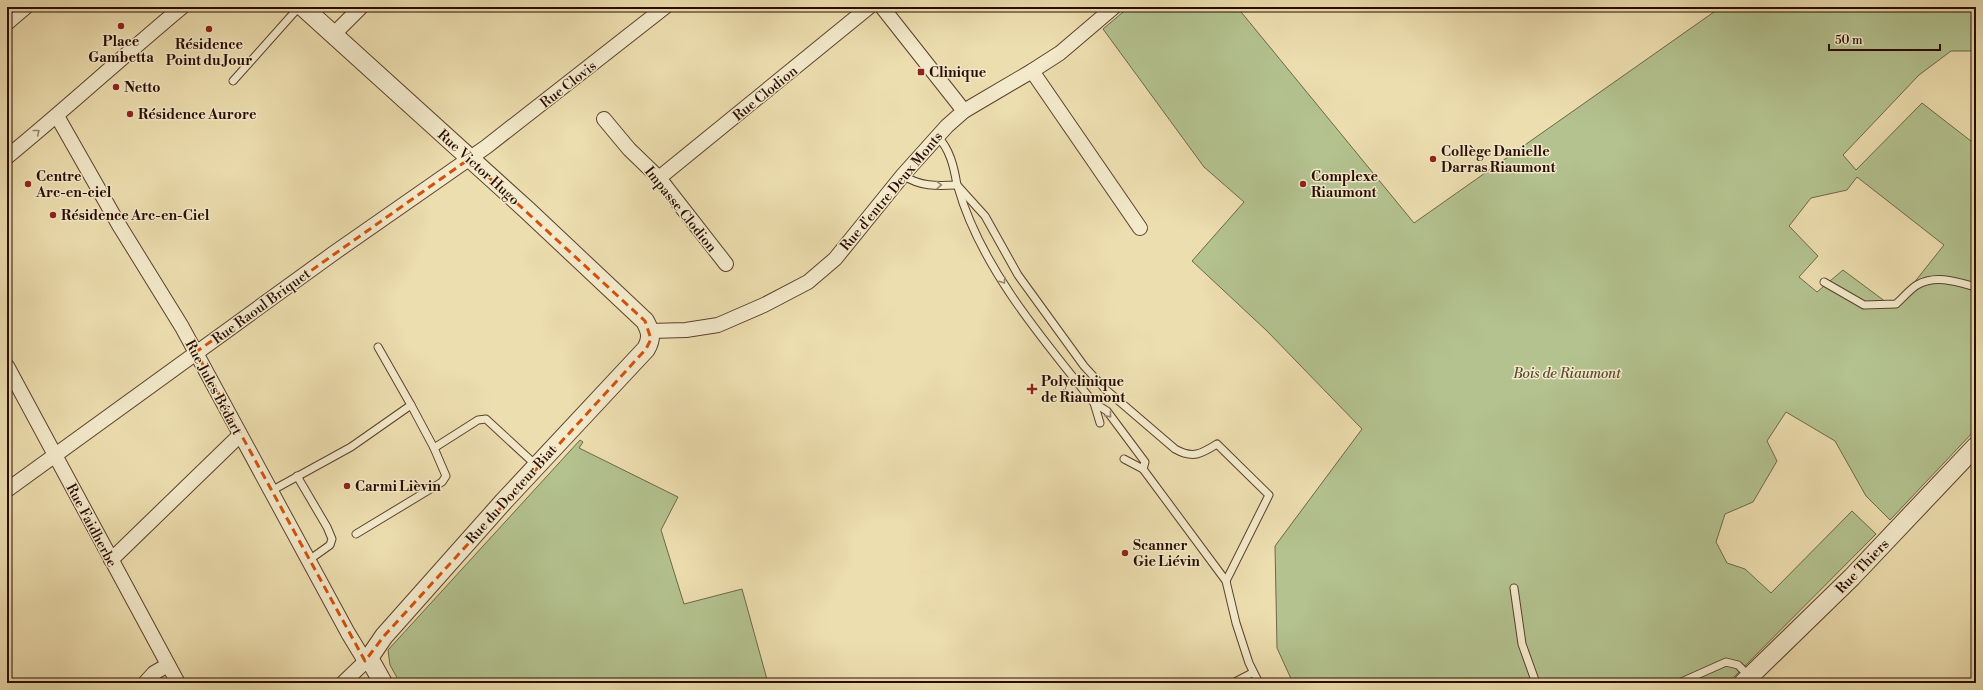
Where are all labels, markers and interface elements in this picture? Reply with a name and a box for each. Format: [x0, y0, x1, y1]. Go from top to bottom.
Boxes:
marker: Place Gambetta [116, 21, 126, 31]
marker: Résidence Point du Jour [204, 24, 214, 34]
scale bar [1829, 26, 1940, 52]
place label: Place Gambetta [88, 33, 154, 67]
text: 50 m [1835, 33, 1863, 48]
place label: Résidence Point du Jour [166, 36, 252, 70]
street label: Rue Clovis [537, 57, 600, 112]
street label: Rue Clodion [730, 62, 802, 125]
place label: Clinique [929, 64, 987, 82]
marker: Clinique [916, 67, 926, 77]
place label: Netto [124, 79, 161, 97]
marker: Netto [111, 82, 121, 92]
place label: Résidence Aurore [138, 106, 257, 124]
marker: Résidence Aurore [125, 109, 135, 119]
street label: Rue Victor Hugo [434, 126, 523, 209]
street label: Rue d'entre Deux Monts [836, 128, 947, 255]
one-way arrow [33, 130, 40, 137]
place label: Collège Danielle Darras Riaumont [1441, 143, 1556, 177]
marker: Collège Danielle Darras Riaumont [1428, 154, 1438, 164]
street label: Impasse Clodion [640, 163, 721, 257]
place label: Centre Arc-en-ciel [35, 168, 112, 202]
place label: Complexe Riaumont [1311, 168, 1379, 202]
marker: Centre Arc-en-ciel [23, 179, 33, 189]
marker: Complexe Riaumont [1298, 179, 1308, 189]
one-way arrow [936, 181, 942, 190]
place label: Résidence Arc-en-Ciel [61, 207, 210, 225]
marker: Résidence Arc-en-Ciel [48, 210, 58, 220]
street label: Rue Raoul Briquet [209, 265, 314, 348]
one-way arrow [998, 277, 1006, 284]
street label: Rue Jules Bédart [180, 337, 246, 438]
park label: Bois de Riaumont [1512, 365, 1621, 383]
place label: Polyclinique de Riaumont [1041, 373, 1126, 407]
marker: Polyclinique de Riaumont [1026, 383, 1038, 395]
one-way arrow [1105, 410, 1112, 417]
street label: Rue du Docteur Biat [462, 441, 561, 548]
place label: Carmi Lièvin [355, 478, 441, 496]
street label: Rue Faidherbe [62, 481, 121, 570]
marker: Carmi Lièvin [342, 481, 352, 491]
street label: Rue Thiers [1832, 535, 1893, 598]
place label: Scanner Gie Liévin [1133, 537, 1200, 571]
marker: Scanner Gie Liévin [1120, 548, 1130, 558]

